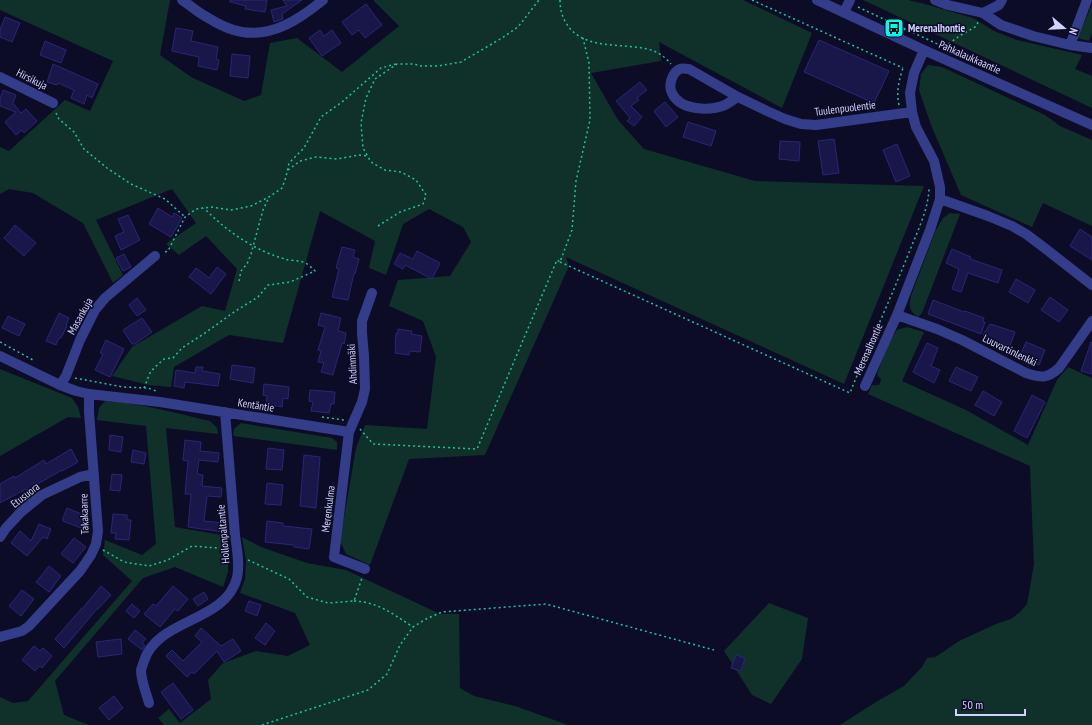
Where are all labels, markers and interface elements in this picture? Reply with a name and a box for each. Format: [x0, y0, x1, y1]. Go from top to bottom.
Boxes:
north arrow [1044, 8, 1084, 48]
bus stop icon: Merenalhontie [883, 17, 905, 39]
place label: Merenalhontie [908, 21, 966, 35]
text: N [1066, 26, 1081, 36]
street label: Pahkalaukkaantie [937, 37, 1004, 77]
street label: Hirsikuja [14, 65, 50, 93]
street label: Tuulenpuolentie [814, 97, 877, 119]
street label: Masankuja [64, 295, 96, 337]
street label: Merenalhontie [850, 320, 886, 377]
street label: Luuvartinlenkki [980, 331, 1040, 369]
street label: Ahdinmäki [344, 344, 360, 384]
street label: Kentäntie [237, 395, 276, 415]
street label: Etusuora [8, 479, 42, 511]
street label: Merenkulma [318, 485, 338, 533]
street label: Takakaarre [76, 493, 92, 535]
street label: Hollonpaltantie [213, 503, 233, 564]
scale bar [956, 691, 1025, 717]
text: 50 m [962, 697, 983, 712]

